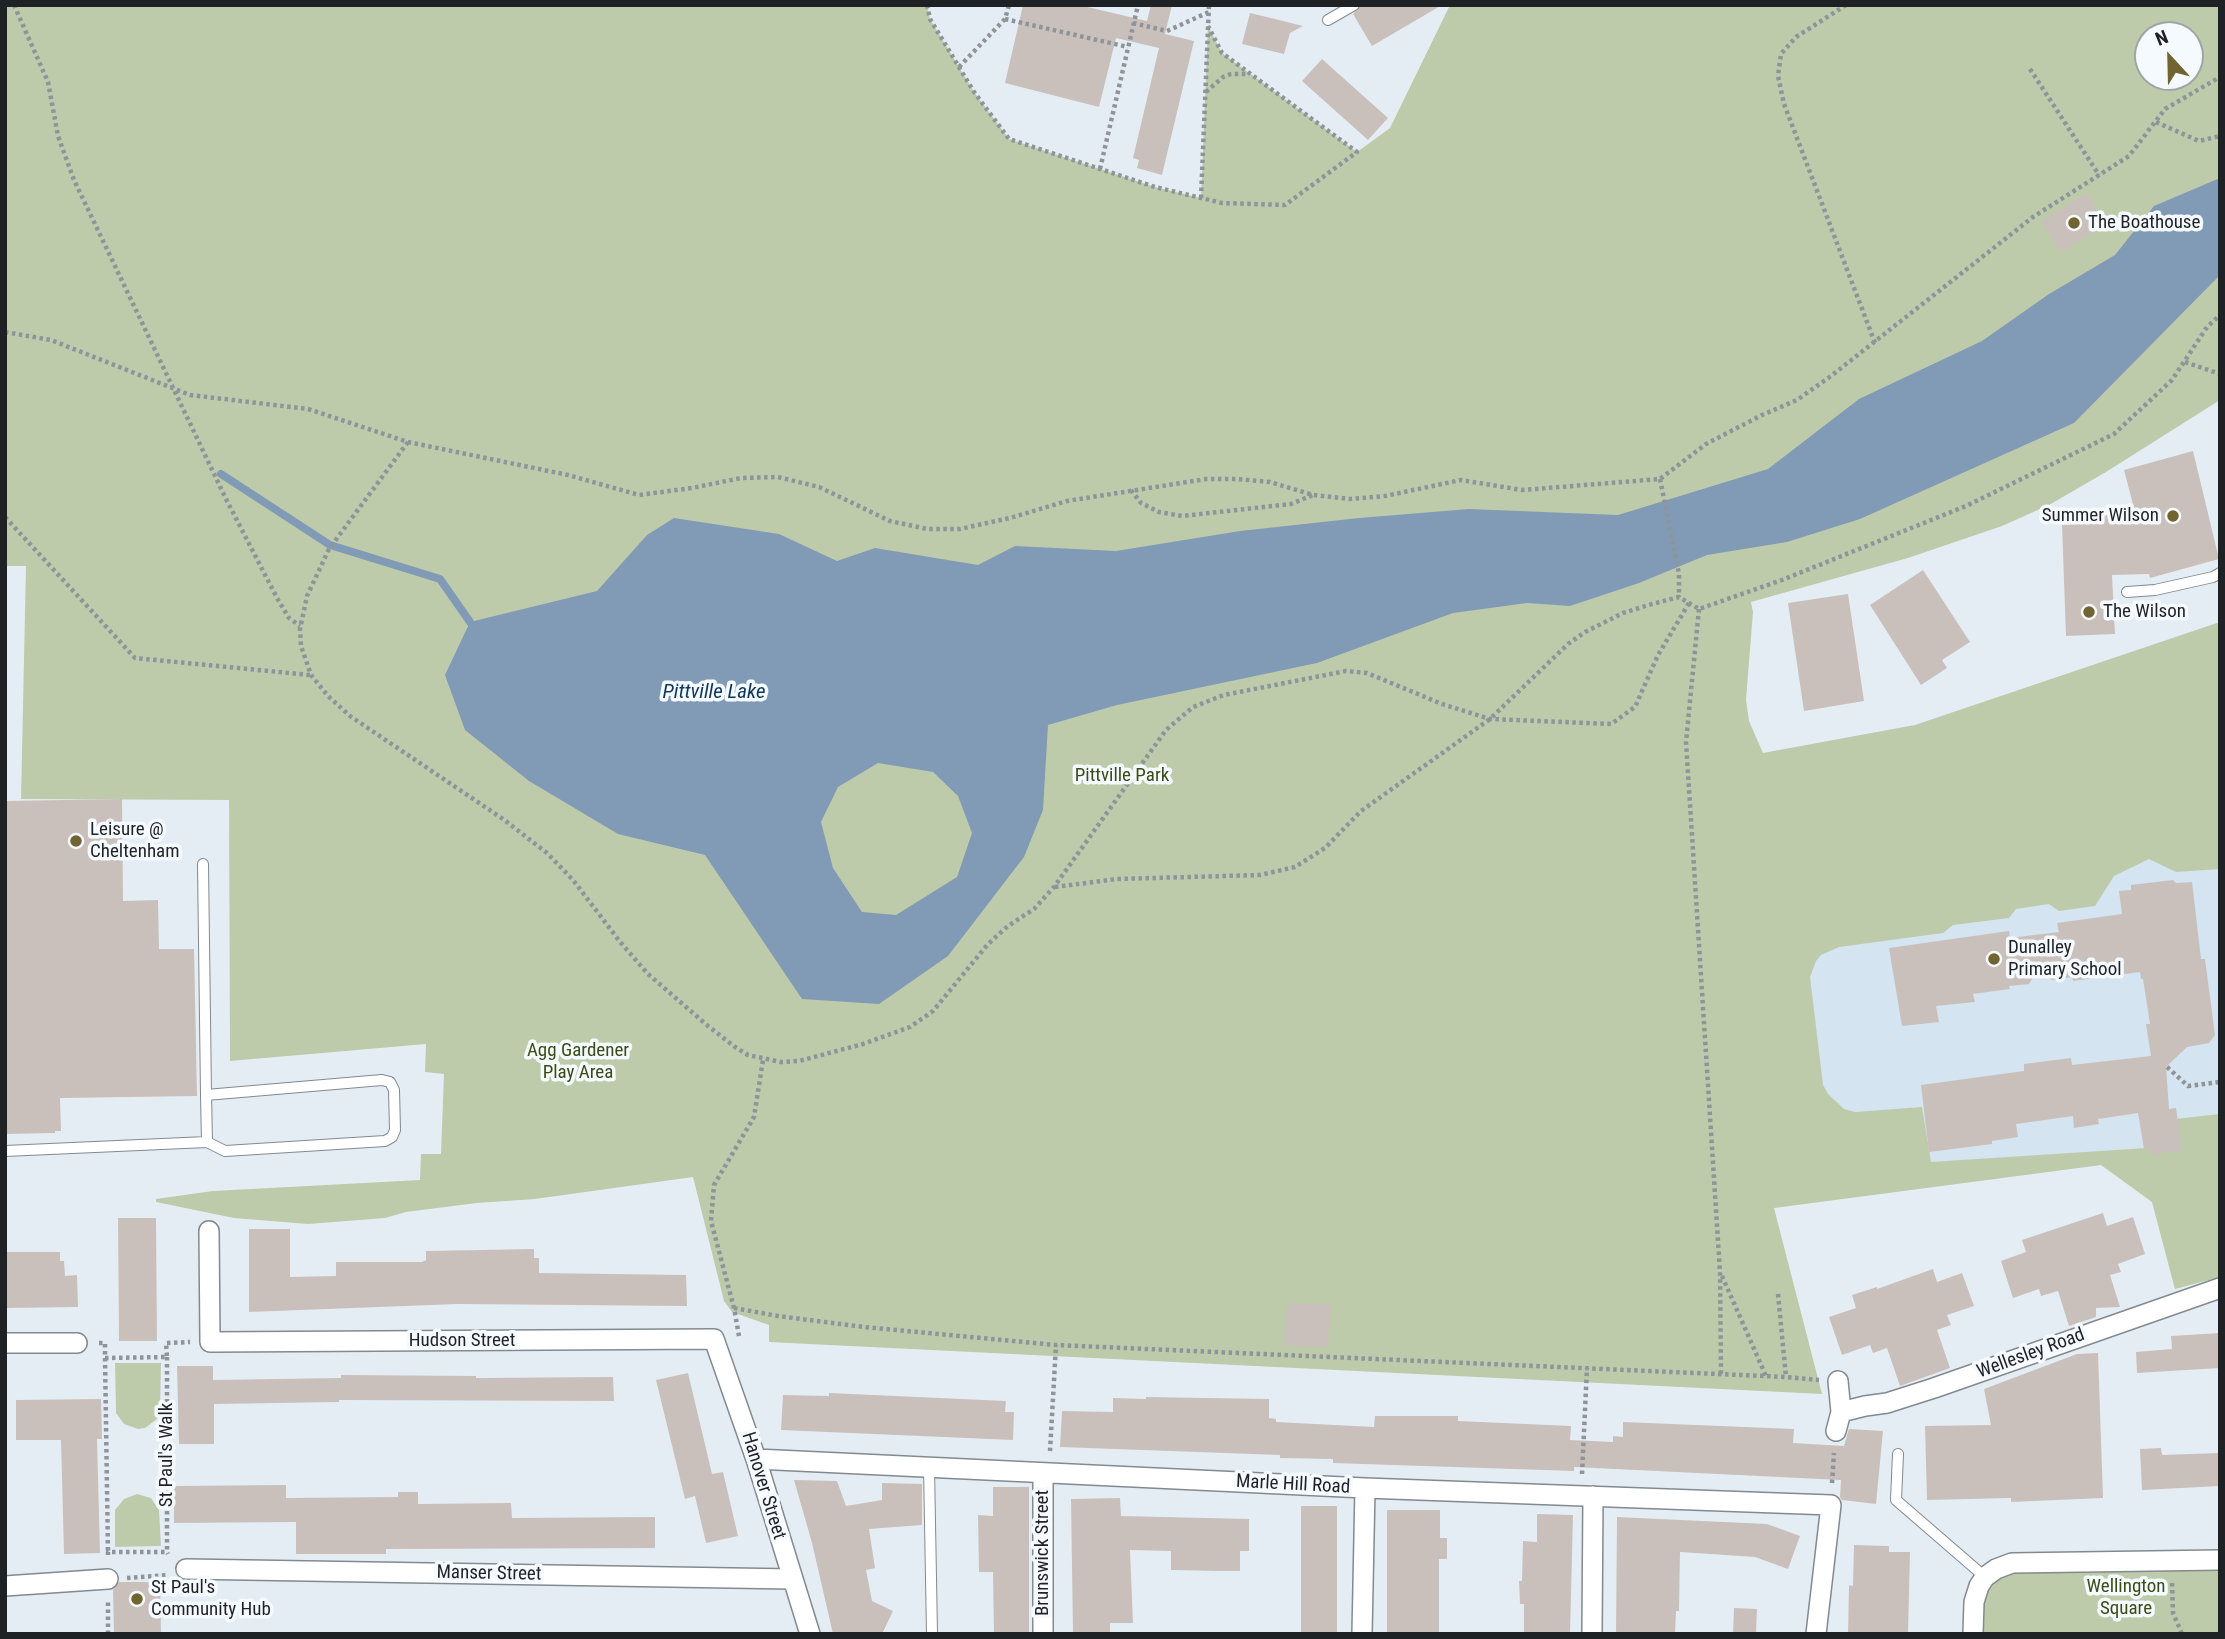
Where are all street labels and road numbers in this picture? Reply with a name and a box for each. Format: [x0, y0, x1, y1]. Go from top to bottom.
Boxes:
street label: Wellesley Road [1974, 1324, 2088, 1384]
street label: Hudson Street [409, 1330, 515, 1352]
street label: St Paul's Walk [156, 1403, 178, 1507]
street label: Hanover Street [736, 1430, 790, 1542]
street label: Marle Hill Road [1235, 1471, 1351, 1499]
street label: Brunswick Street [1032, 1490, 1054, 1616]
street label: Manser Street [436, 1562, 542, 1586]

